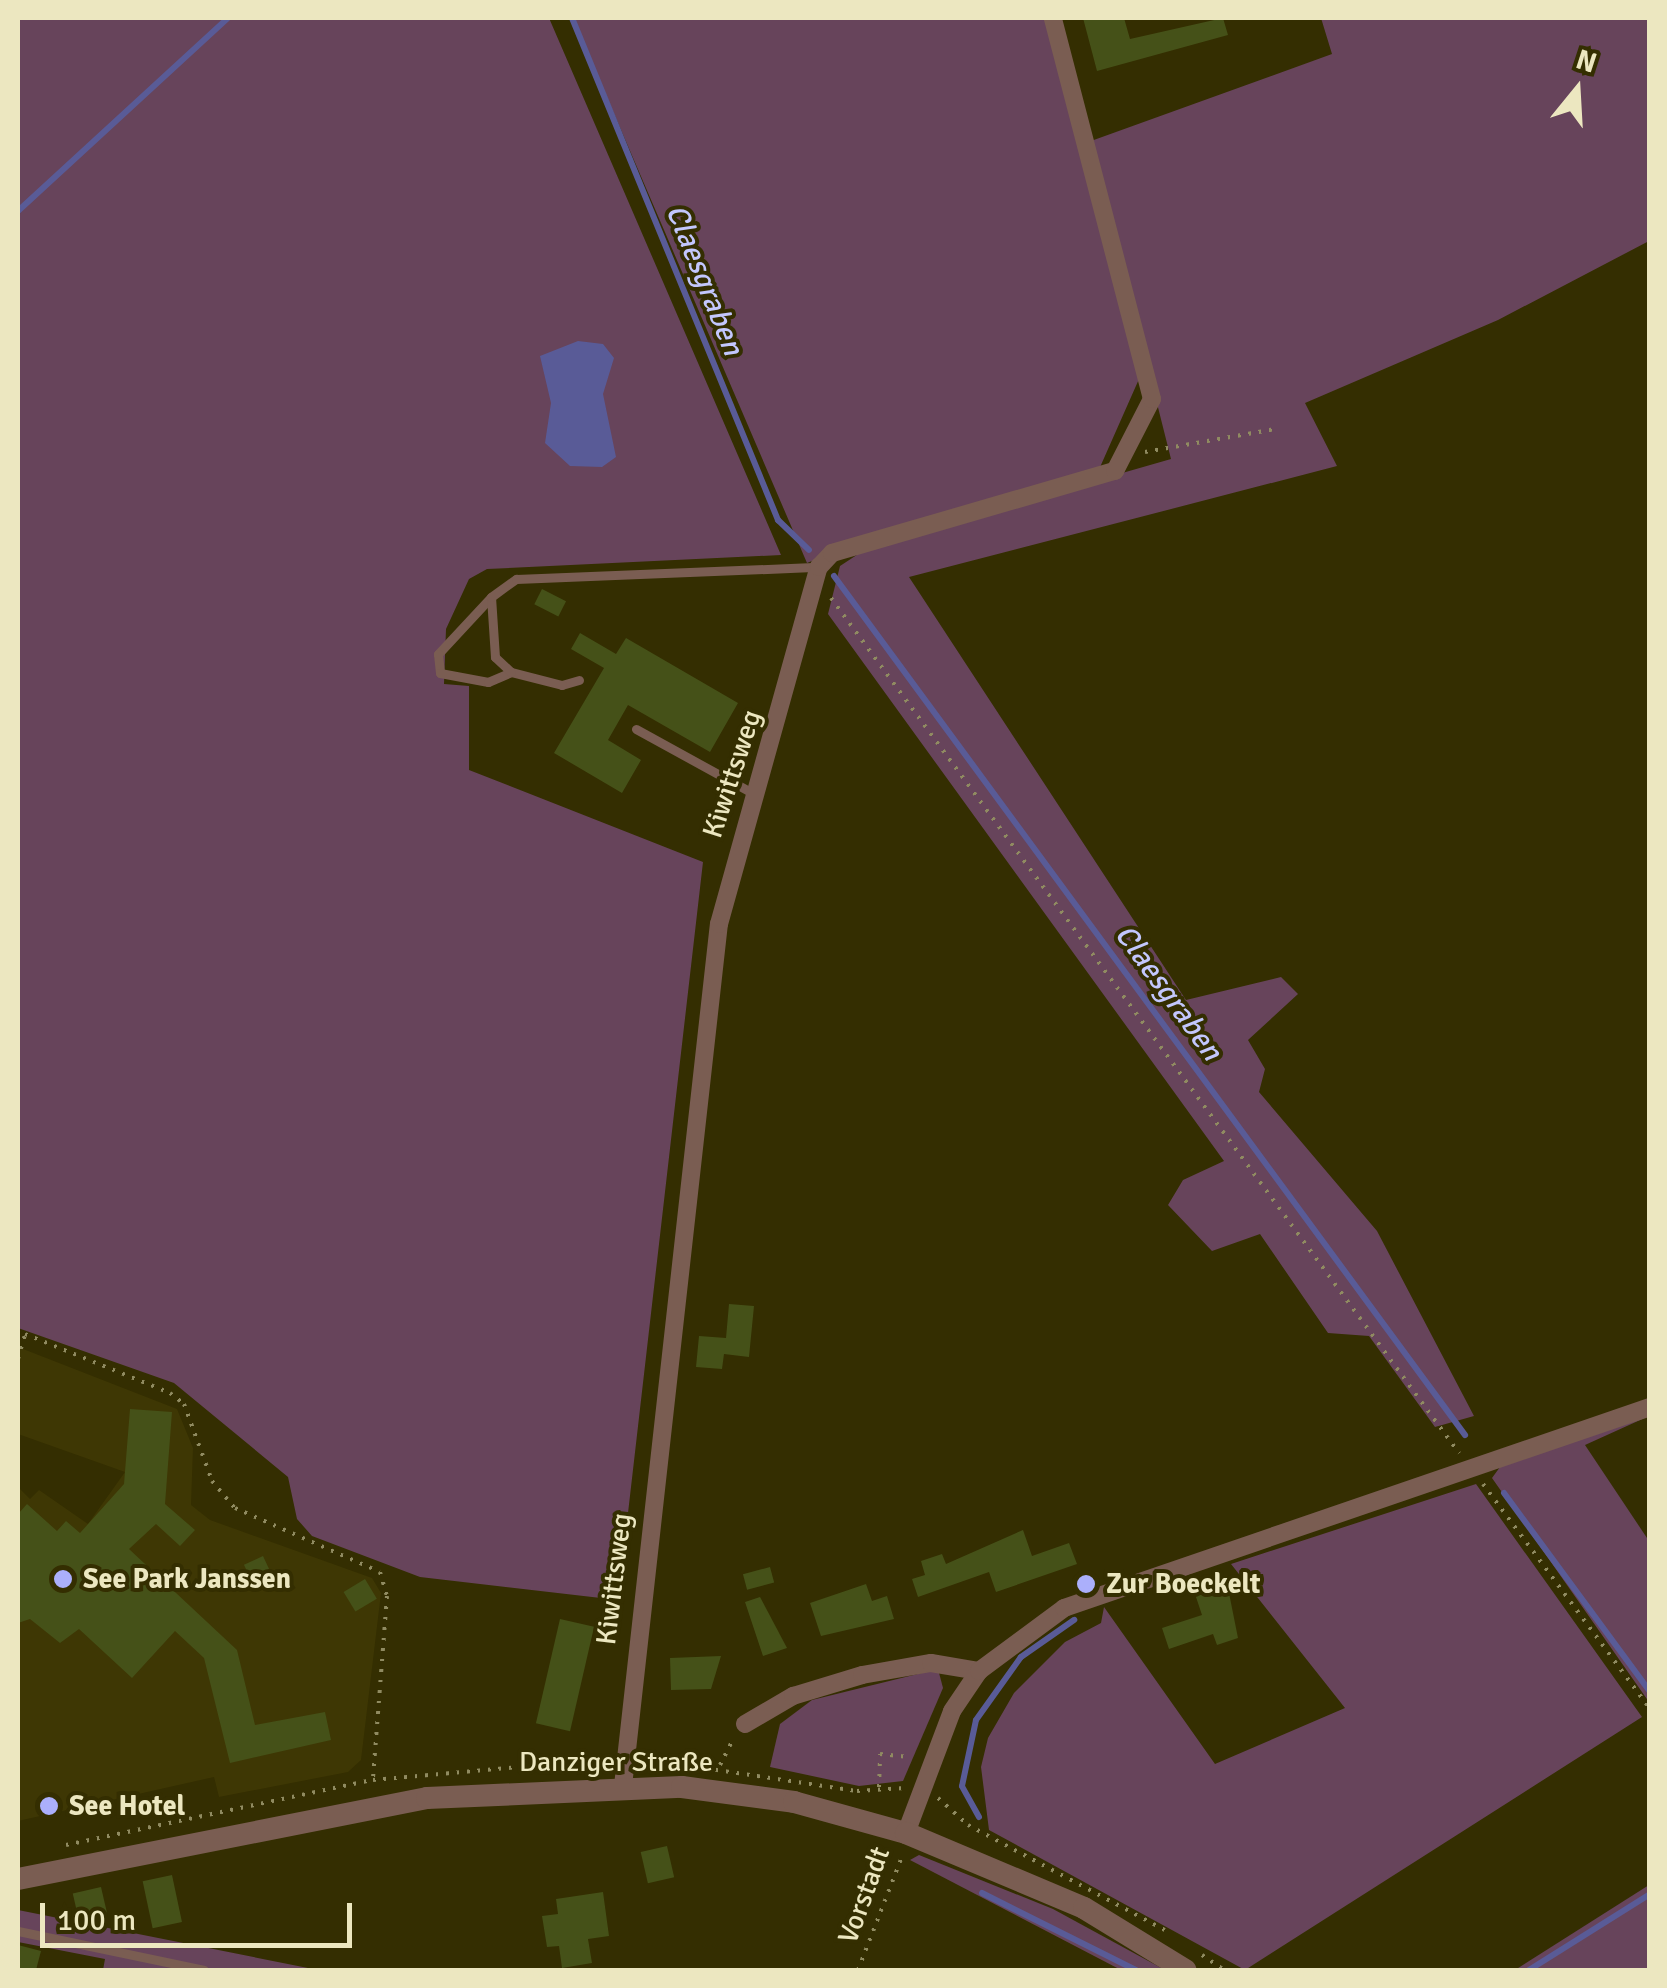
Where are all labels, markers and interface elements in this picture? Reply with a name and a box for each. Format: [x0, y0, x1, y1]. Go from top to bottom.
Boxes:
north arrow [1527, 40, 1627, 140]
text: N [1572, 42, 1601, 81]
water label: Claesgraben [657, 199, 751, 361]
street label: Kiwittsweg [696, 706, 768, 842]
water label: Claesgraben [1107, 918, 1229, 1068]
street label: Kiwittsweg [589, 1511, 639, 1647]
place label: See Park Janssen [83, 1562, 291, 1596]
place label: Zur Boeckelt [1106, 1567, 1260, 1601]
marker: See Park Janssen [52, 1568, 74, 1590]
marker: Zur Boeckelt [1075, 1573, 1097, 1595]
street label: Danziger Straße [519, 1745, 713, 1779]
place label: See Hotel [69, 1789, 185, 1823]
marker: See Hotel [38, 1795, 60, 1817]
street label: Vorstadt [831, 1842, 897, 1948]
scale bar [45, 1883, 358, 1945]
text: 100 m [57, 1902, 136, 1939]

